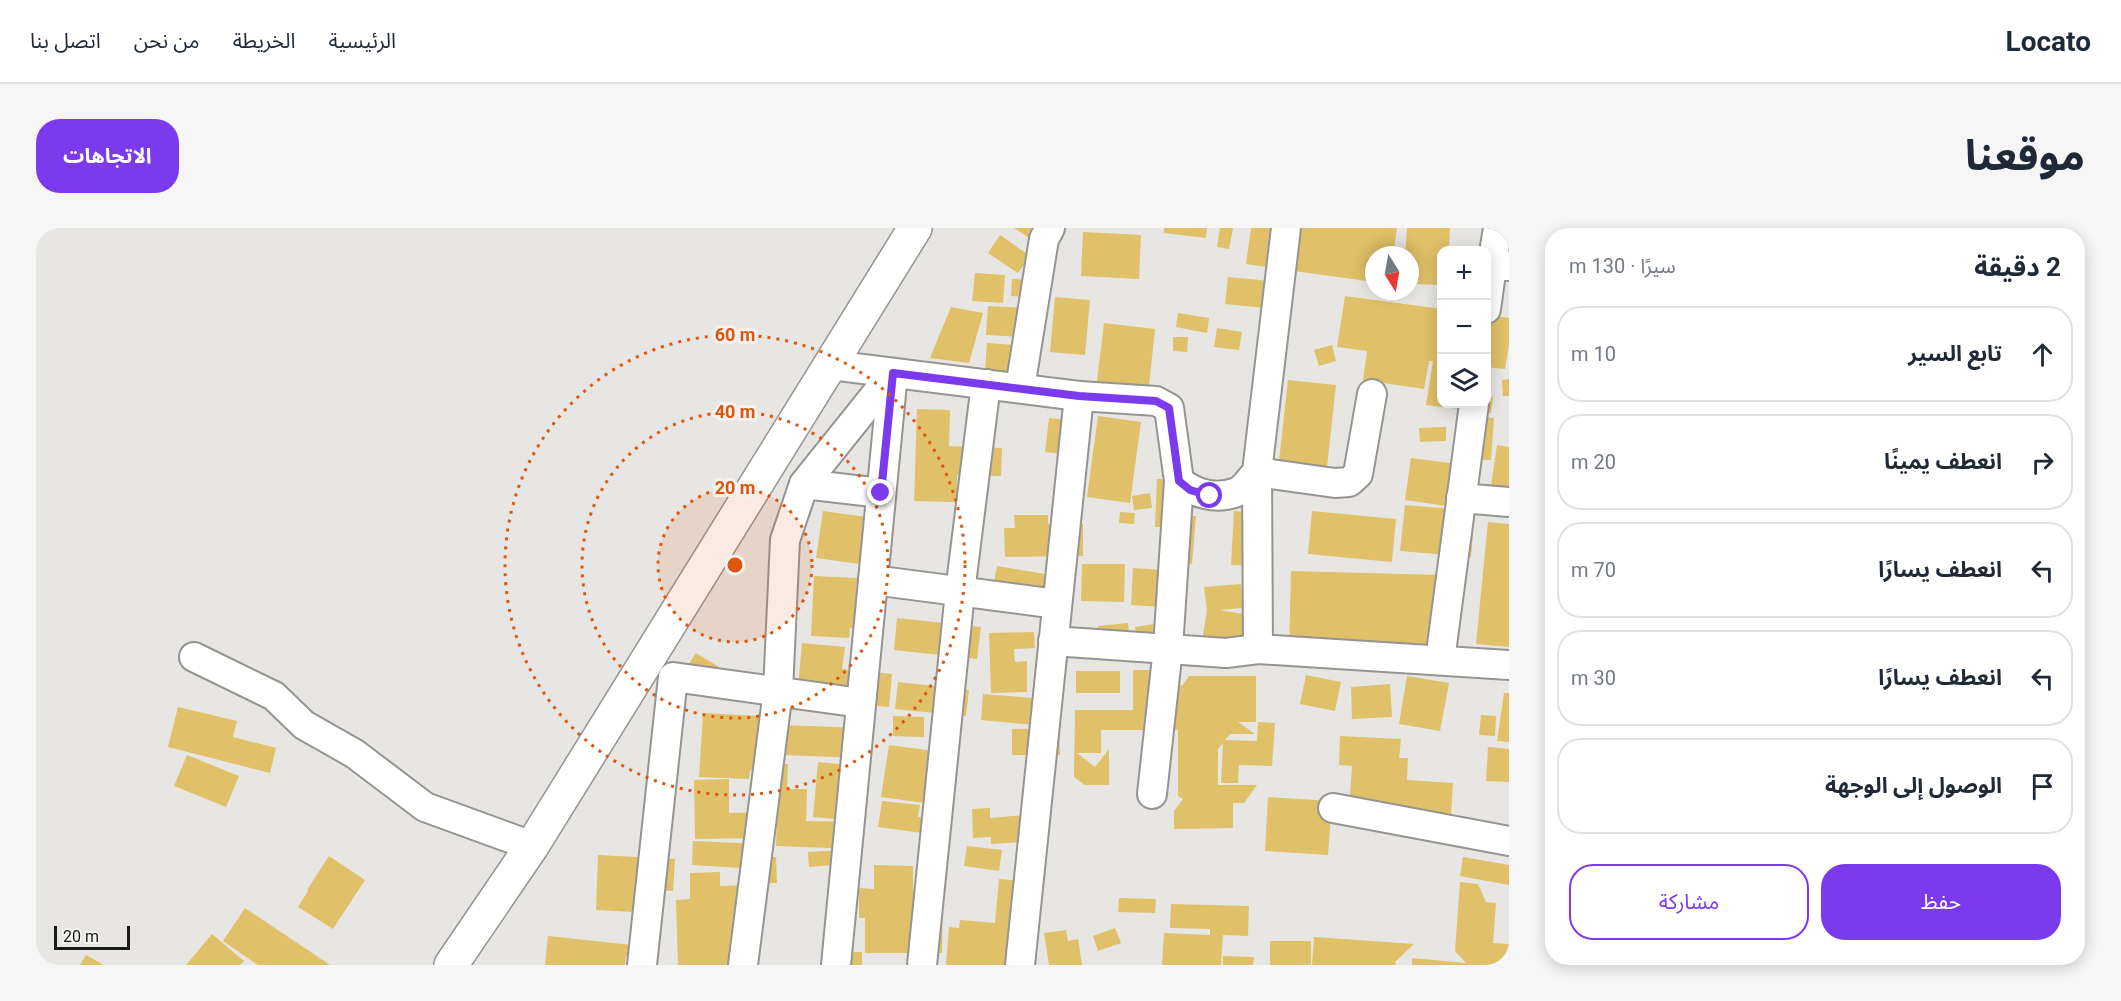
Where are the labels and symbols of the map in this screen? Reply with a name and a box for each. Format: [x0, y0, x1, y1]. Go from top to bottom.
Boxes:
north arrow [1365, 246, 1419, 300]
text: 60 m [715, 324, 755, 345]
text: 40 m [715, 401, 755, 422]
text: 20 m [715, 477, 755, 498]
route end [867, 479, 893, 505]
route start [1196, 482, 1222, 508]
centre of rings [725, 555, 745, 575]
scale bar [54, 923, 130, 950]

